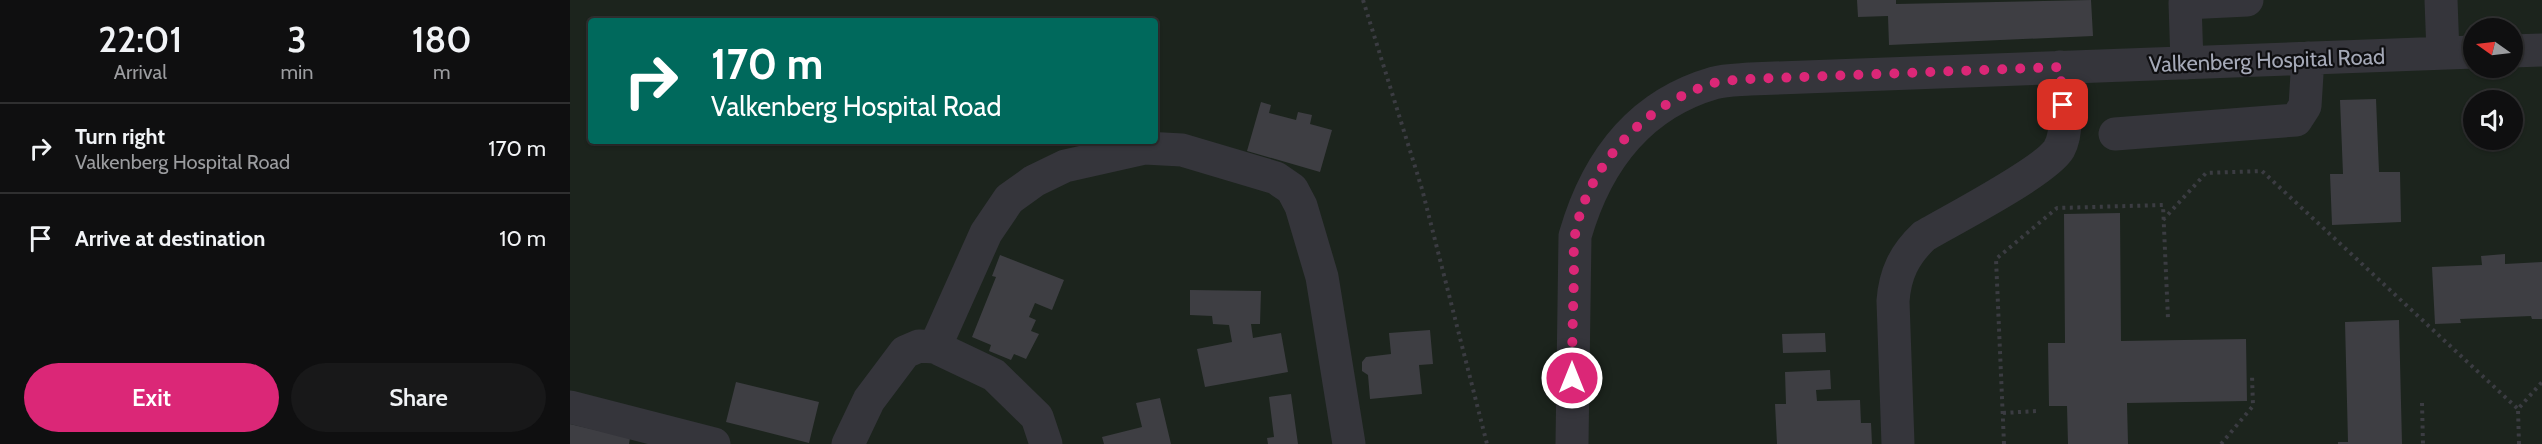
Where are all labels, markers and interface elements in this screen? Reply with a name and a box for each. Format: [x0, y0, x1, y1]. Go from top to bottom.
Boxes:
text: 22:01 [98, 17, 182, 61]
text: 3 [287, 17, 307, 61]
text: 180 [412, 17, 472, 61]
north arrow [2463, 18, 2523, 78]
map controls [2463, 18, 2523, 150]
text: 170 m [711, 38, 823, 90]
icon: right [612, 42, 690, 120]
street label: Valkenberg Hospital Road [2148, 43, 2386, 78]
text: Arrival [114, 60, 167, 84]
text: min [281, 60, 313, 84]
text: m [433, 60, 451, 84]
pin [2037, 79, 2088, 130]
icon: arrive [2046, 88, 2079, 121]
text: Valkenberg Hospital Road [711, 90, 1001, 123]
button: sound [2463, 90, 2523, 150]
text: Turn right [75, 123, 165, 150]
icon: right [24, 132, 57, 165]
text: 170 m [488, 135, 546, 162]
text: Valkenberg Hospital Road [75, 150, 290, 174]
icon: arrive [24, 222, 57, 255]
text: Arrive at destination [75, 225, 265, 252]
text: 10 m [499, 225, 546, 252]
position arrow [1540, 346, 1604, 410]
button: Exit [24, 363, 279, 432]
button: Share [291, 363, 546, 432]

